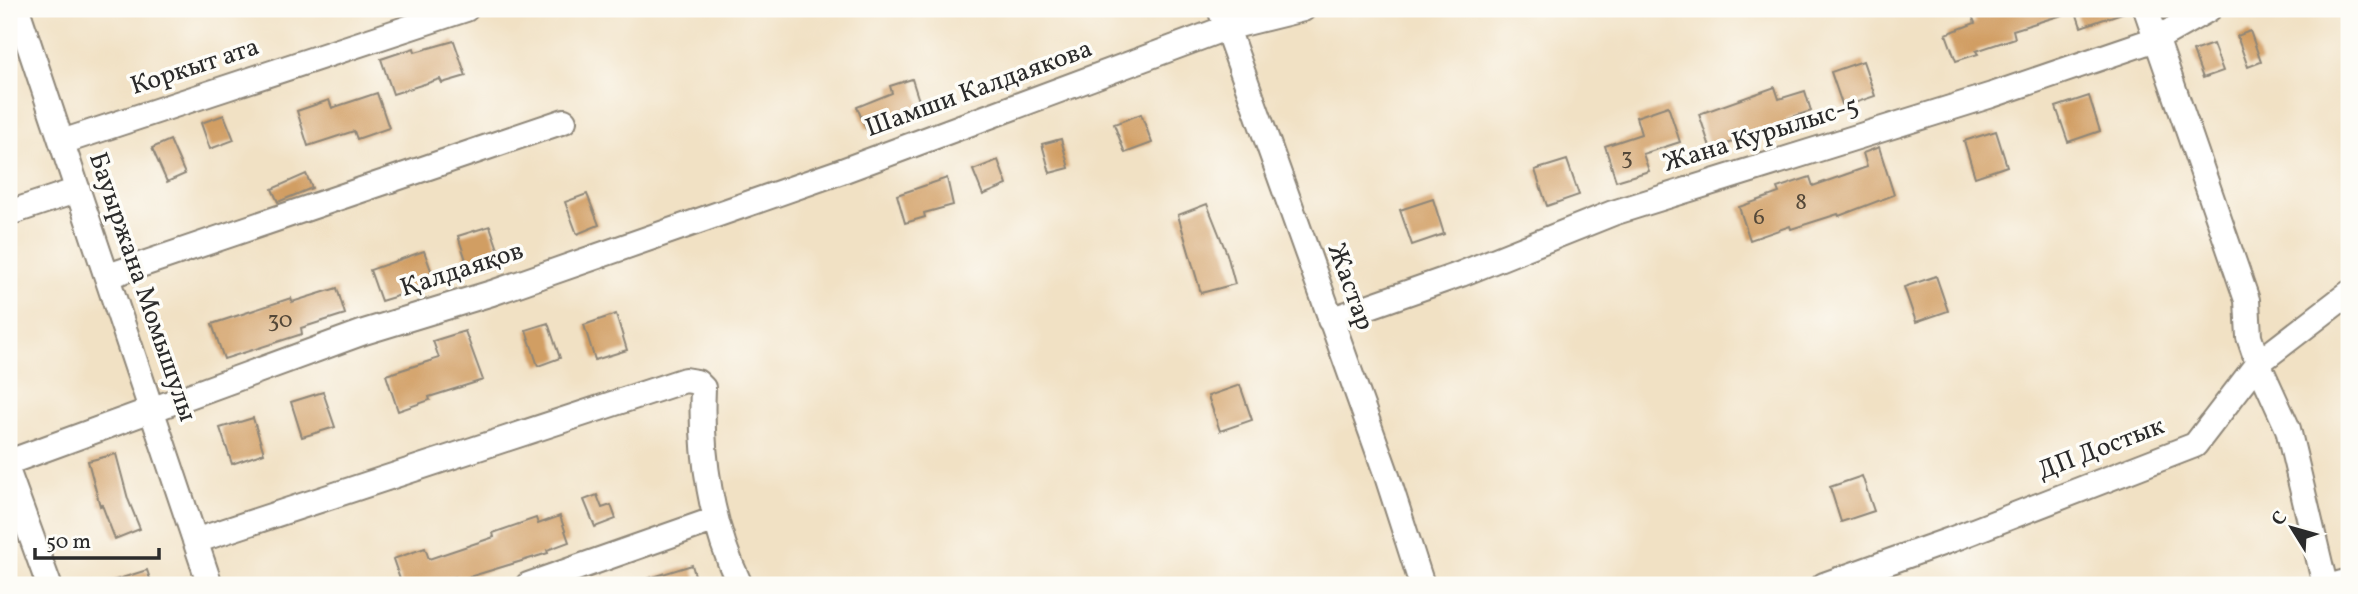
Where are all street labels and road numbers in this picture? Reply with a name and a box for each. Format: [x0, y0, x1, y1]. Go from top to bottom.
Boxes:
street label: Коркыт ата [126, 29, 264, 105]
street label: Шамши Калдаякова [861, 31, 1097, 147]
street label: Жана Курылыс-5 [1659, 88, 1863, 182]
street label: Бауыржана Момышулы [79, 148, 205, 426]
street label: Қалдаяқов [396, 233, 528, 307]
street label: Жастар [1318, 239, 1382, 335]
street label: ДП Достык [2032, 408, 2170, 490]

